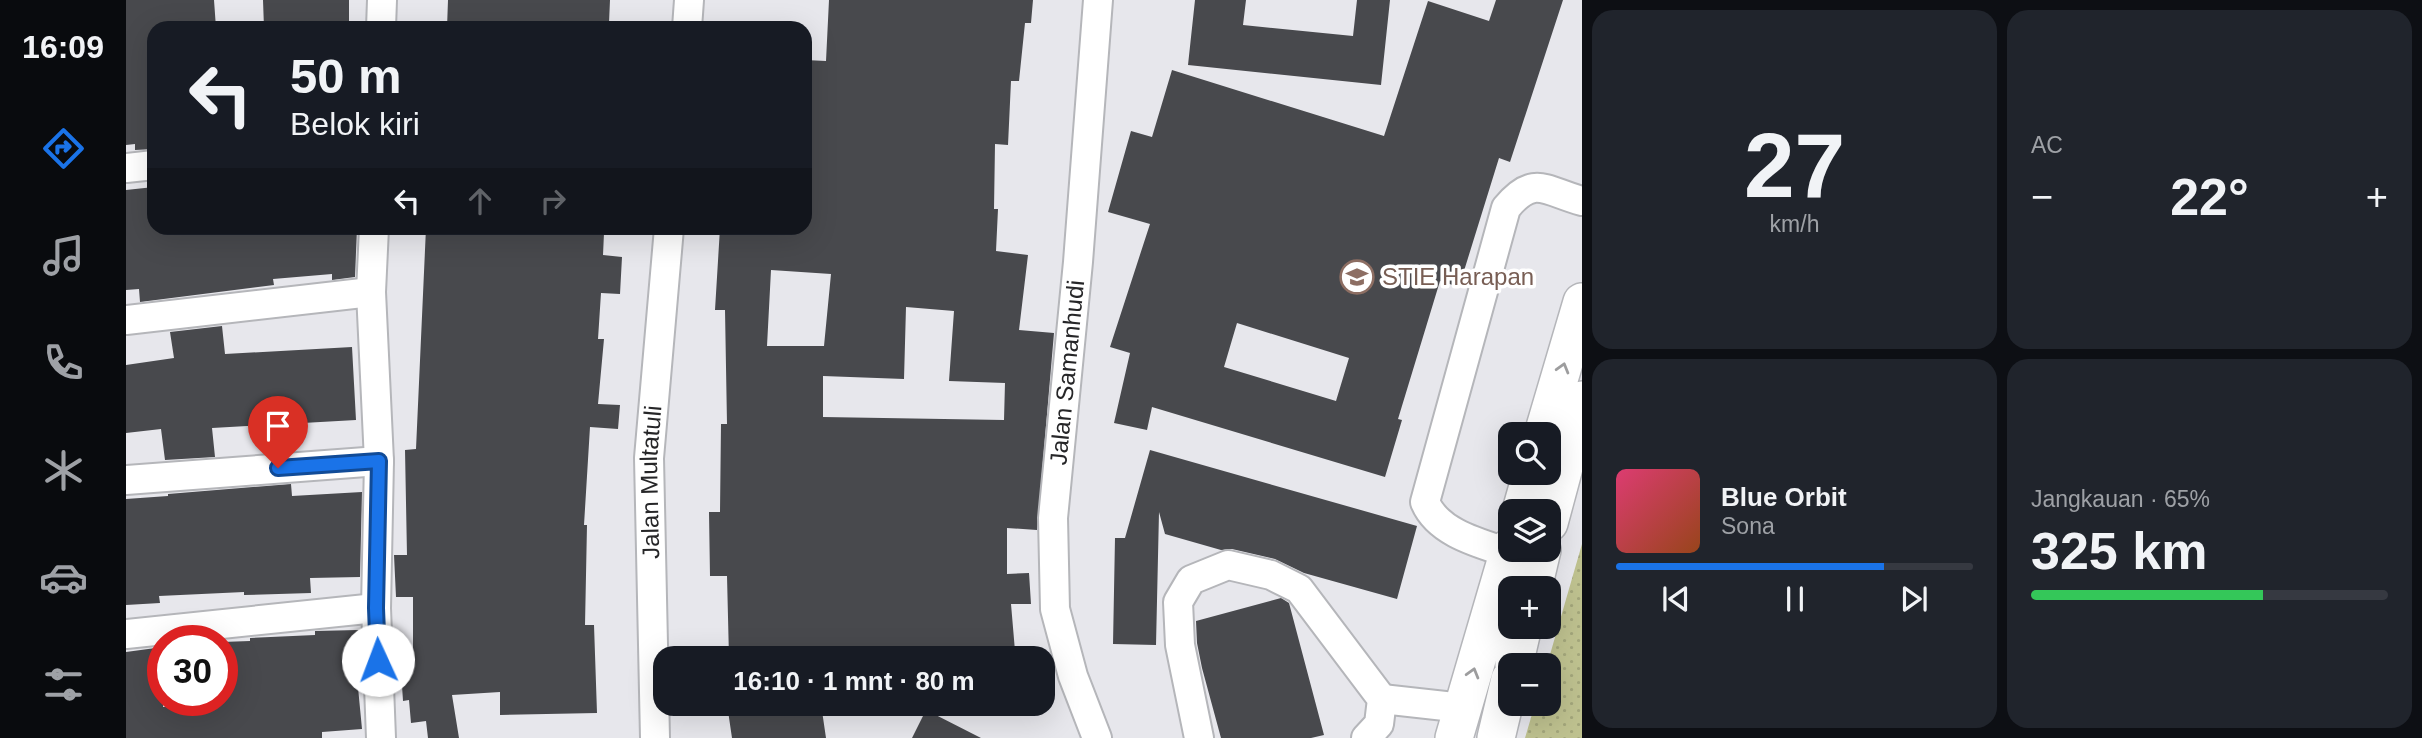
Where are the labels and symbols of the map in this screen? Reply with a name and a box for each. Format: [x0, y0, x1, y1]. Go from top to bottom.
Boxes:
school or university icon: STIE Harapan [1338, 258, 1376, 296]
place label: STIE Harapan [1382, 263, 1534, 290]
street label: Jalan Samanhudi [1044, 279, 1089, 466]
one-way arrow [1554, 363, 1569, 375]
pin [248, 396, 308, 468]
street label: Jalan Multatuli [635, 404, 667, 559]
position arrow [341, 623, 415, 697]
speed limit sign: 30 [147, 625, 238, 716]
one-way arrow [1465, 667, 1480, 679]

